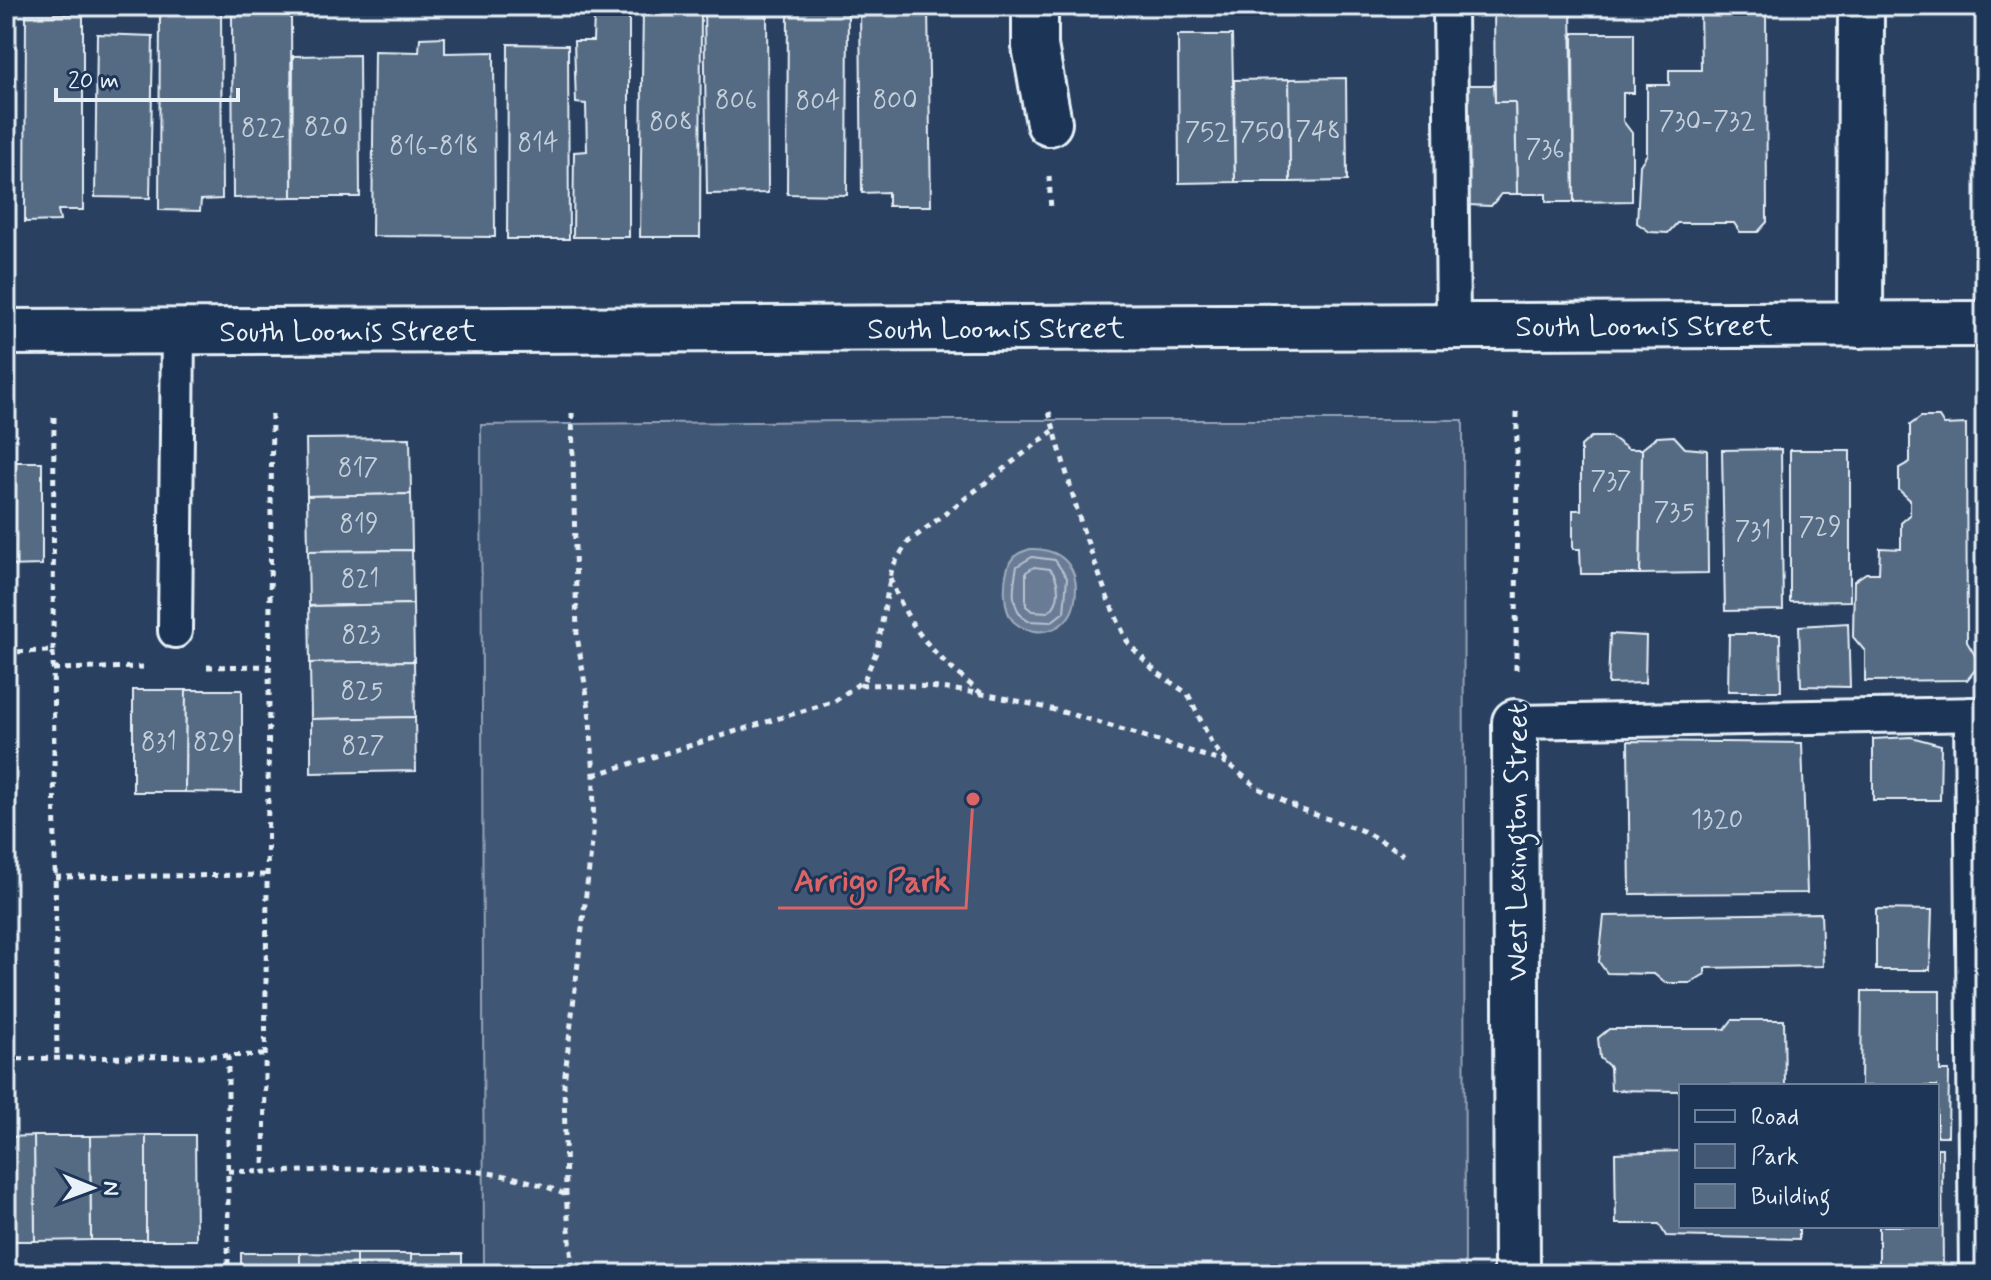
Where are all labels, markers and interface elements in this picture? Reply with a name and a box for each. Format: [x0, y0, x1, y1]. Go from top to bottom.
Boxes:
scale bar [56, 52, 238, 102]
text: 20 m [68, 66, 119, 97]
house number: 806 [715, 84, 757, 118]
house number: 800 [872, 84, 918, 118]
house number: 804 [796, 85, 840, 119]
house number: 730-732 [1659, 105, 1755, 139]
house number: 808 [649, 106, 693, 140]
house number: 820 [304, 111, 348, 145]
house number: 822 [241, 112, 285, 146]
house number: 748 [1295, 115, 1341, 149]
house number: 752 [1184, 116, 1230, 150]
house number: 750 [1239, 116, 1285, 150]
house number: 814 [517, 127, 559, 161]
house number: 816-818 [389, 130, 479, 164]
house number: 736 [1525, 133, 1565, 167]
street label: South Loomis Street [1515, 307, 1773, 347]
street label: South Loomis Street [867, 309, 1125, 350]
street label: South Loomis Street [219, 312, 477, 352]
house number: 817 [338, 452, 378, 486]
house number: 737 [1590, 465, 1632, 499]
house number: 735 [1653, 496, 1695, 530]
house number: 819 [339, 508, 379, 542]
house number: 729 [1798, 511, 1842, 545]
house number: 731 [1735, 515, 1771, 549]
house number: 821 [341, 563, 379, 597]
house number: 823 [341, 619, 381, 653]
house number: 825 [341, 675, 383, 709]
street label: West Lexington Street [1498, 703, 1540, 981]
house number: 831 [141, 726, 177, 760]
house number: 829 [193, 726, 235, 760]
house number: 827 [342, 730, 384, 764]
house number: 1320 [1691, 803, 1743, 837]
callout: Arrigo Park [778, 852, 966, 908]
text: Arrigo Park [794, 861, 950, 906]
legend [1679, 1084, 1939, 1228]
text: Road [1751, 1102, 1799, 1133]
text: Park [1751, 1142, 1799, 1173]
north arrow [52, 1148, 132, 1228]
text: N [96, 1181, 124, 1196]
text: Building [1751, 1182, 1831, 1216]

